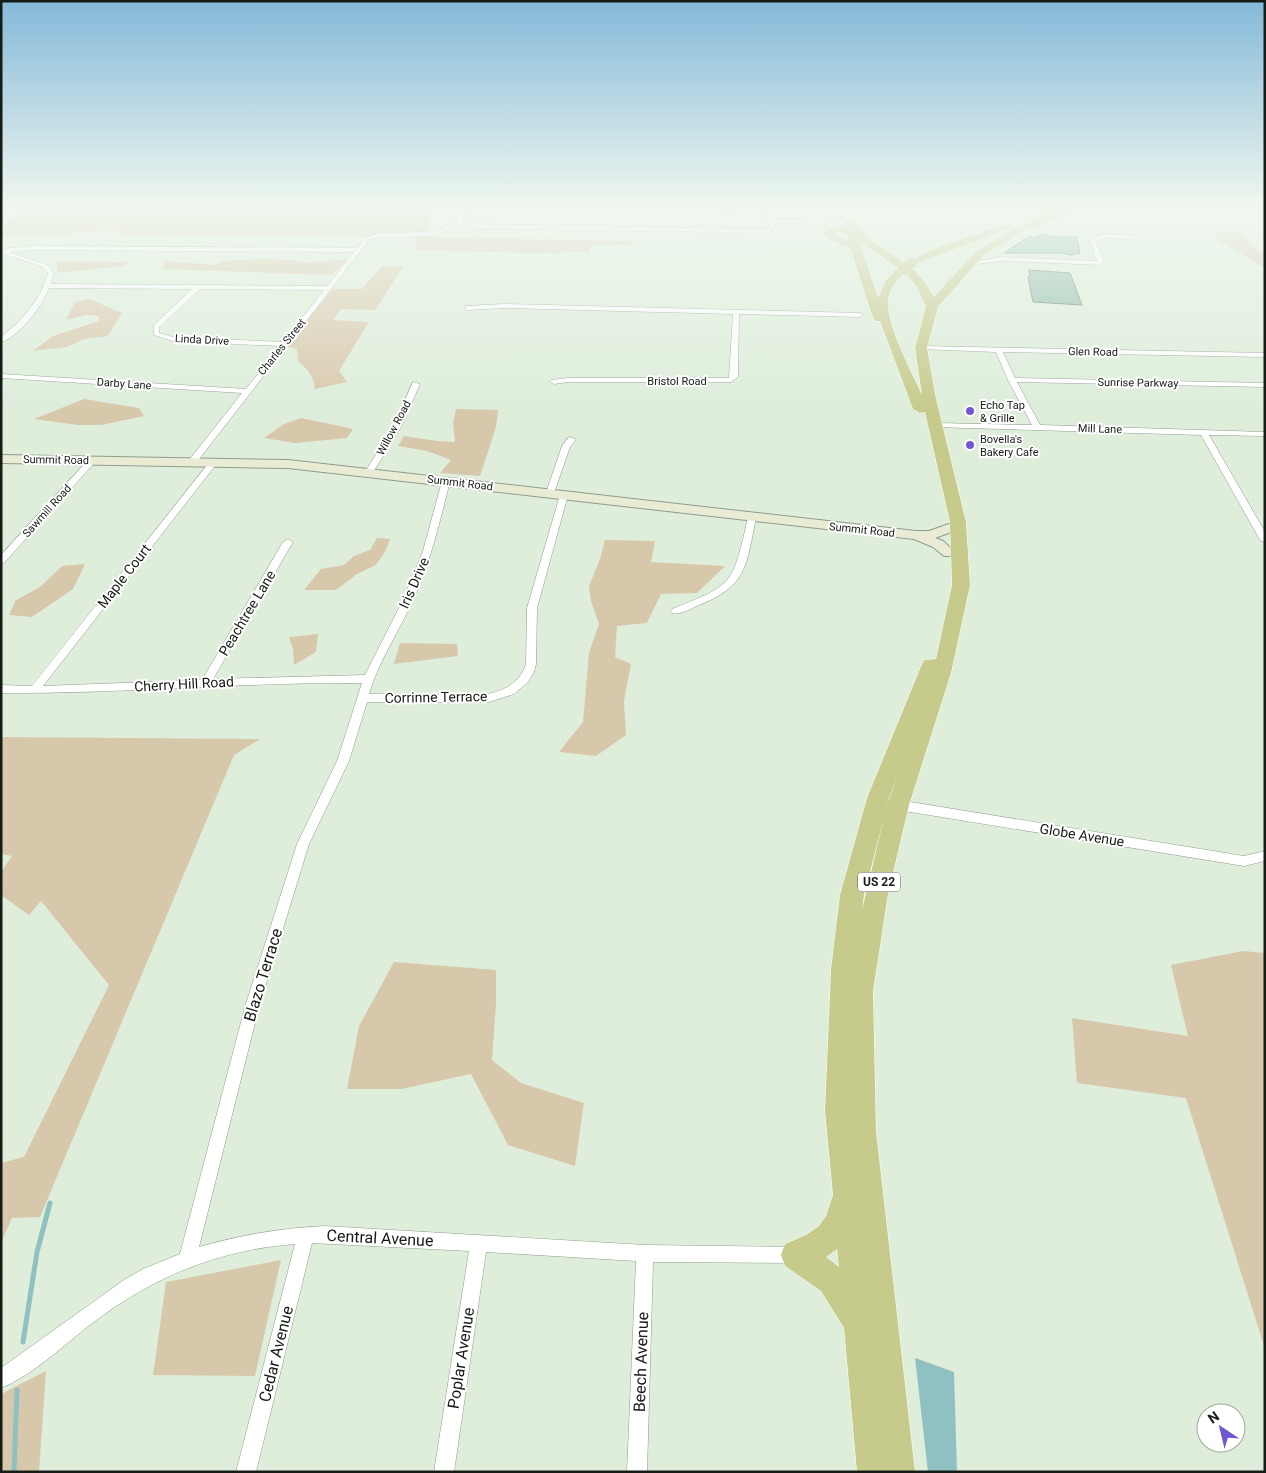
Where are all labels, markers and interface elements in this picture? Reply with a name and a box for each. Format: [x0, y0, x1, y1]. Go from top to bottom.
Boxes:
street label: Charles Street [255, 316, 309, 378]
street label: Linda Drive [175, 332, 230, 348]
street label: Glen Road [1068, 345, 1118, 359]
street label: Bristol Road [647, 375, 707, 388]
street label: Darby Lane [96, 376, 152, 392]
street label: Sunrise Parkway [1097, 376, 1179, 390]
street label: Willow Road [374, 398, 414, 458]
place label: Echo Tap & Grille [980, 399, 1025, 425]
marker: Echo Tap & Grille [964, 405, 976, 417]
street label: Mill Lane [1078, 422, 1122, 436]
place label: Bovella's Bakery Cafe [980, 433, 1039, 459]
marker: Bovella's Bakery Cafe [964, 439, 976, 451]
street label: Summit Road [23, 453, 89, 467]
street label: Summit Road [426, 473, 494, 493]
street label: Sawmill Road [20, 482, 74, 540]
street label: Summit Road [828, 520, 896, 540]
street label: Maple Court [94, 541, 154, 611]
street label: Iris Drive [396, 555, 432, 611]
street label: Peachtree Lane [215, 567, 279, 659]
street label: Cherry Hill Road [134, 673, 234, 695]
street label: Corrinne Terrace [384, 688, 488, 706]
street label: Globe Avenue [1039, 820, 1125, 850]
road number: US 22 [858, 872, 900, 892]
street label: Blazo Terrace [240, 926, 286, 1024]
street label: Central Avenue [326, 1226, 434, 1250]
street label: Cedar Avenue [255, 1304, 297, 1404]
street label: Poplar Avenue [444, 1306, 478, 1410]
street label: Beech Avenue [630, 1311, 652, 1413]
north arrow [1196, 1403, 1246, 1453]
text: N [1205, 1408, 1222, 1427]

